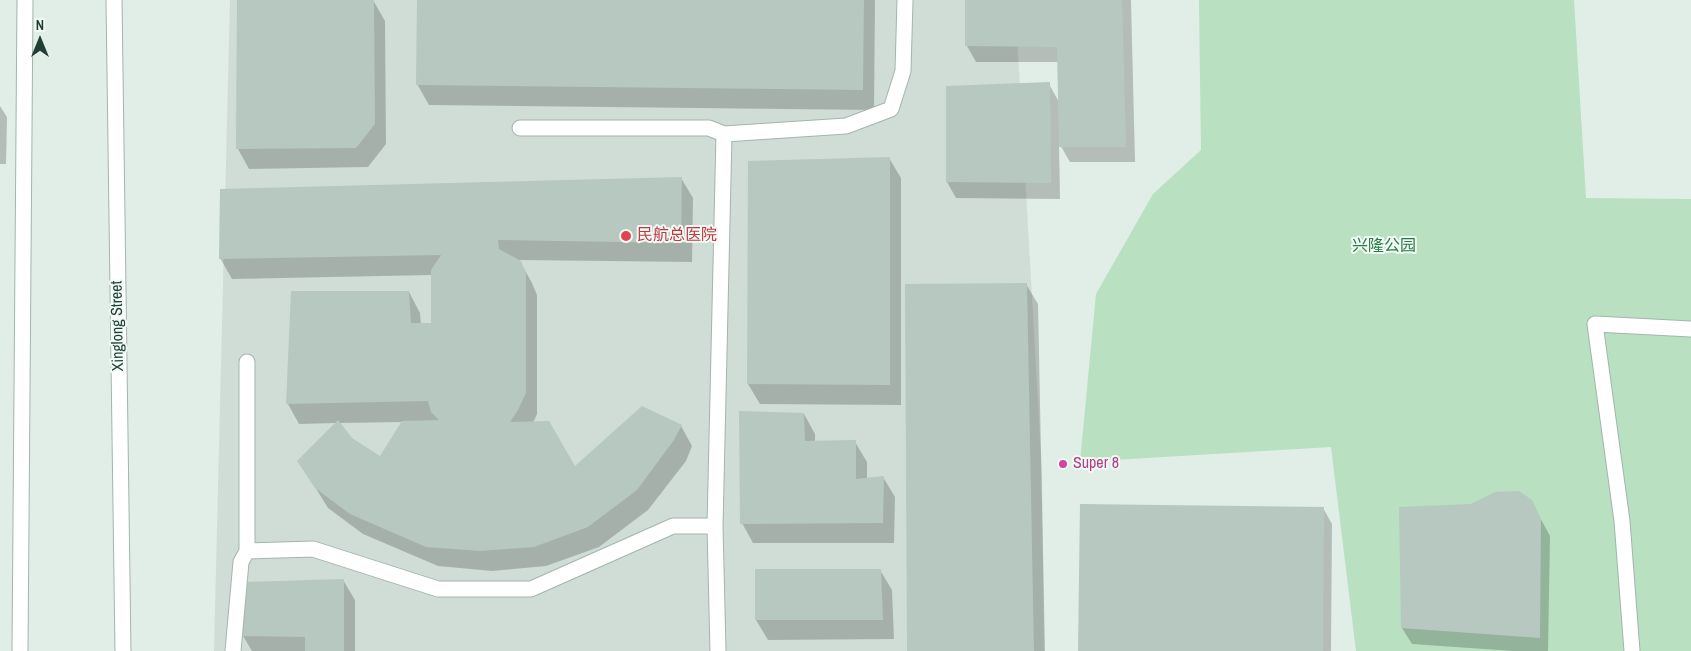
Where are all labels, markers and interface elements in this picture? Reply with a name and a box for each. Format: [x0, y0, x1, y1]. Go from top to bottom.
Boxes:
north arrow [15, 15, 65, 65]
text: N [36, 16, 44, 34]
place label: 民航总医院 [637, 226, 717, 246]
marker: 民航总医院 [619, 229, 633, 243]
park label: 兴隆公园 [1352, 237, 1416, 257]
street label: Xinglong Street [108, 281, 128, 371]
place label: Super 8 [1073, 454, 1119, 474]
marker: Super 8 [1057, 458, 1069, 470]

